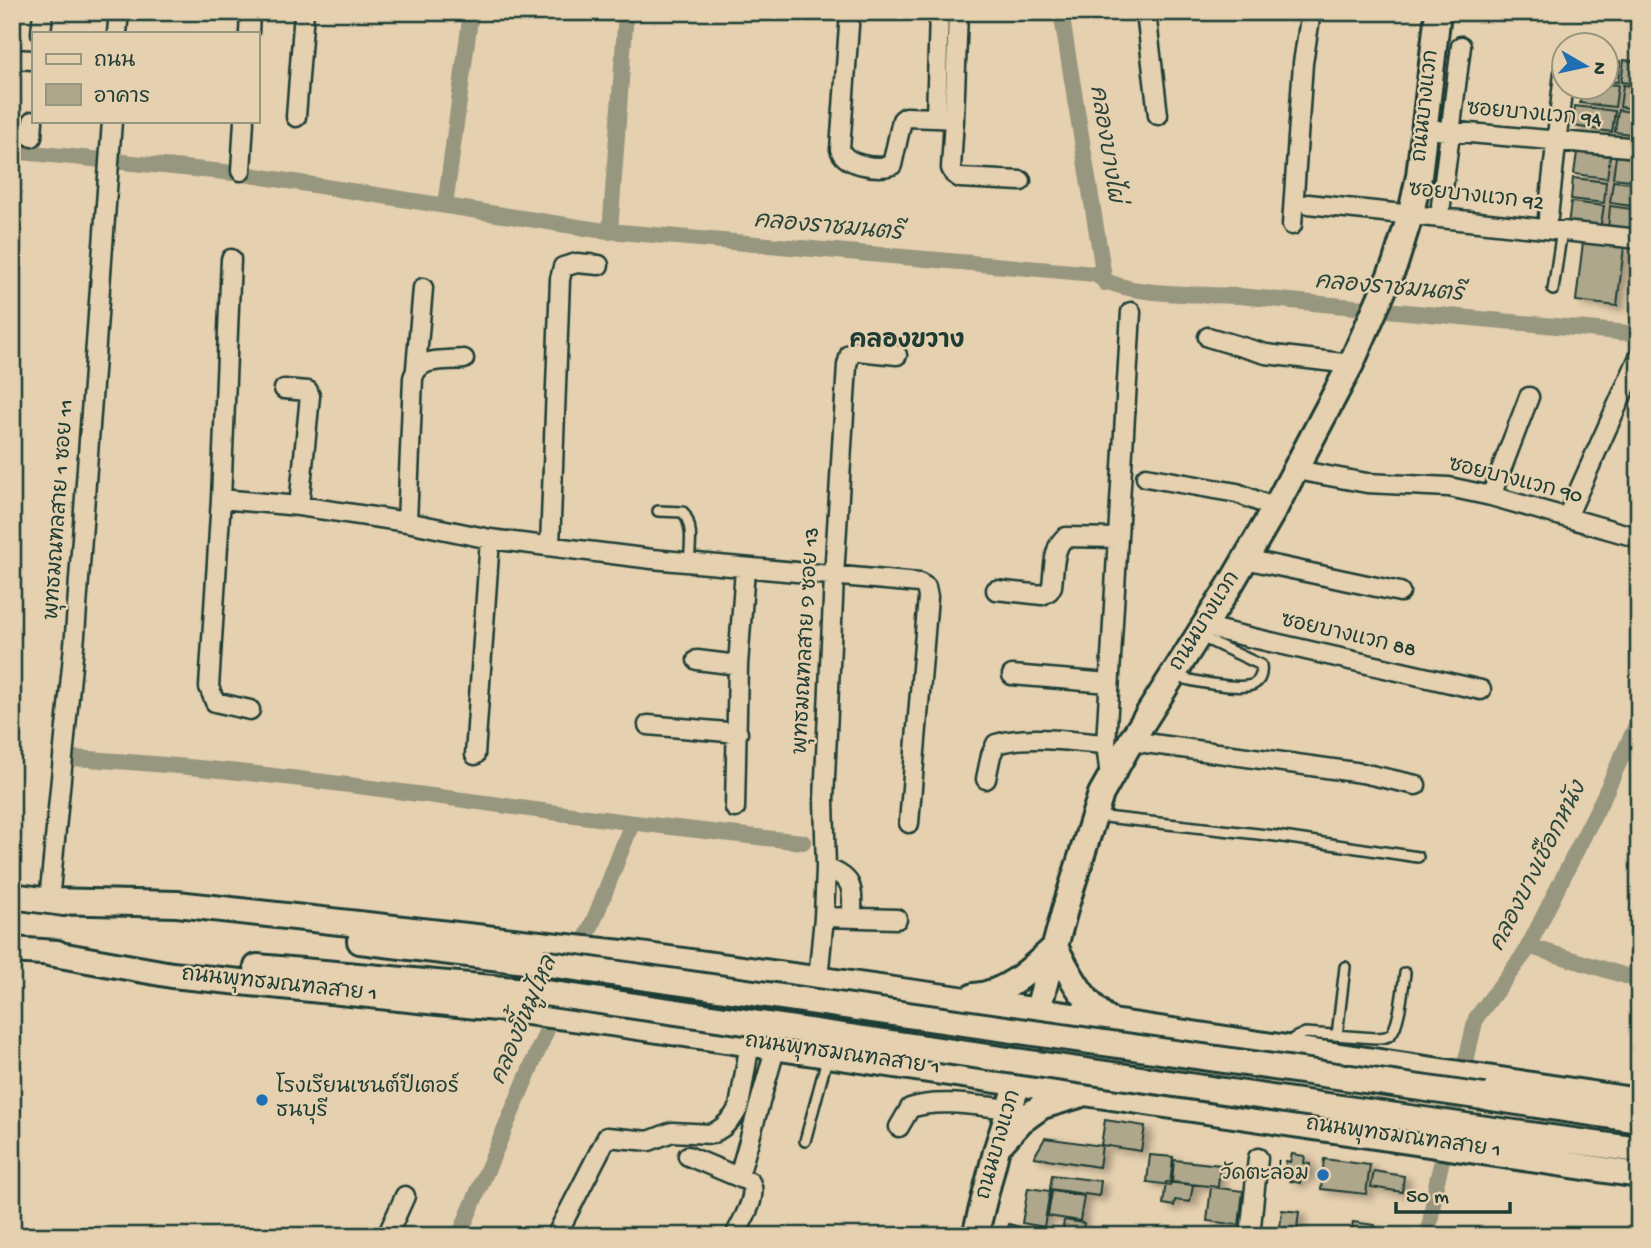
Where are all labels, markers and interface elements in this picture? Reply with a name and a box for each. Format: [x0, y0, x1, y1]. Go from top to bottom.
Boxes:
legend [32, 32, 259, 122]
north arrow [1550, 32, 1620, 102]
street label: ถนนบางแวก [1409, 49, 1445, 163]
text: ถนน [94, 50, 135, 75]
text: N [1586, 60, 1611, 76]
water label: คลองบางไผ่ [1082, 83, 1133, 208]
text: อาคาร [94, 86, 150, 111]
street label: ซอยบางแวก 94 [1465, 98, 1603, 134]
street label: ซอยบางแวก 92 [1407, 178, 1545, 218]
water label: คลองราชมนตรี [753, 204, 909, 248]
water label: คลองราชมนตรี [1314, 265, 1470, 309]
district label: คลองขวาง [850, 328, 964, 357]
street label: พุทธมณฑลสาย 1 ซอย 11 [41, 399, 81, 621]
street label: ซอยบางแวก 90 [1445, 453, 1585, 511]
street label: พุทธมณฑลสาย ๑ ซอย 13 [790, 527, 826, 755]
street label: ถนนบางแวก [1165, 567, 1247, 677]
street label: ซอยบางแวก 88 [1278, 609, 1418, 665]
water label: คลองบางเชือกหนัง [1481, 774, 1594, 956]
water label: คลองขี้หมูไหล [476, 947, 565, 1089]
street label: ถนนพุทธมณฑลสาย 1 [180, 963, 378, 1009]
street label: ถนนพุทธมณฑลสาย 1 [743, 1030, 941, 1082]
place label: โรงเรียนเซนต์ปีเตอร์ ธนบุรี [276, 1072, 459, 1125]
street label: ถนนบางแวก [972, 1087, 1028, 1203]
marker: โรงเรียนเซนต์ปีเตอร์ ธนบุรี [254, 1092, 270, 1108]
street label: ถนนพุทธมณฑลสาย 1 [1304, 1113, 1502, 1165]
place label: วัดตะล่อม [1221, 1159, 1309, 1188]
marker: วัดตะล่อม [1315, 1167, 1331, 1183]
scale bar [1396, 1171, 1509, 1215]
text: 50 m [1406, 1186, 1449, 1211]

